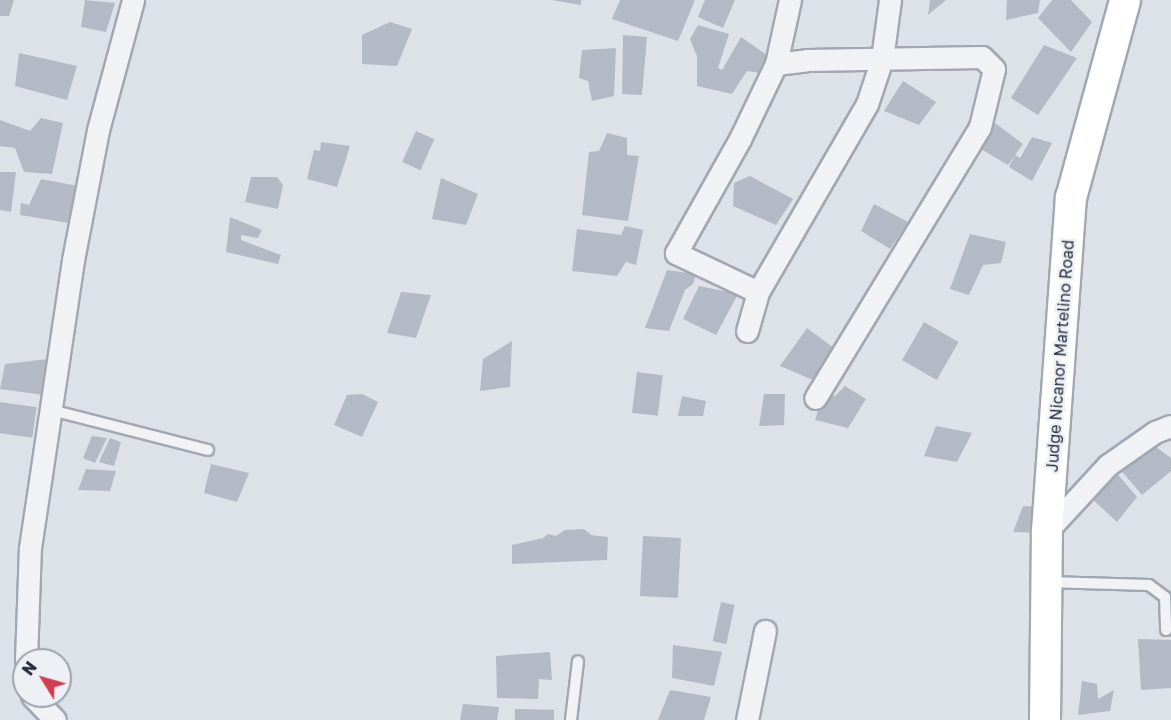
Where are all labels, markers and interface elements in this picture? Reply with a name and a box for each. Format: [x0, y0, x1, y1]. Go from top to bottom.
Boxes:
street label: Judge Nicanor Martelino Road [1042, 239, 1078, 473]
north arrow [12, 648, 72, 708]
text: N [18, 657, 41, 679]

